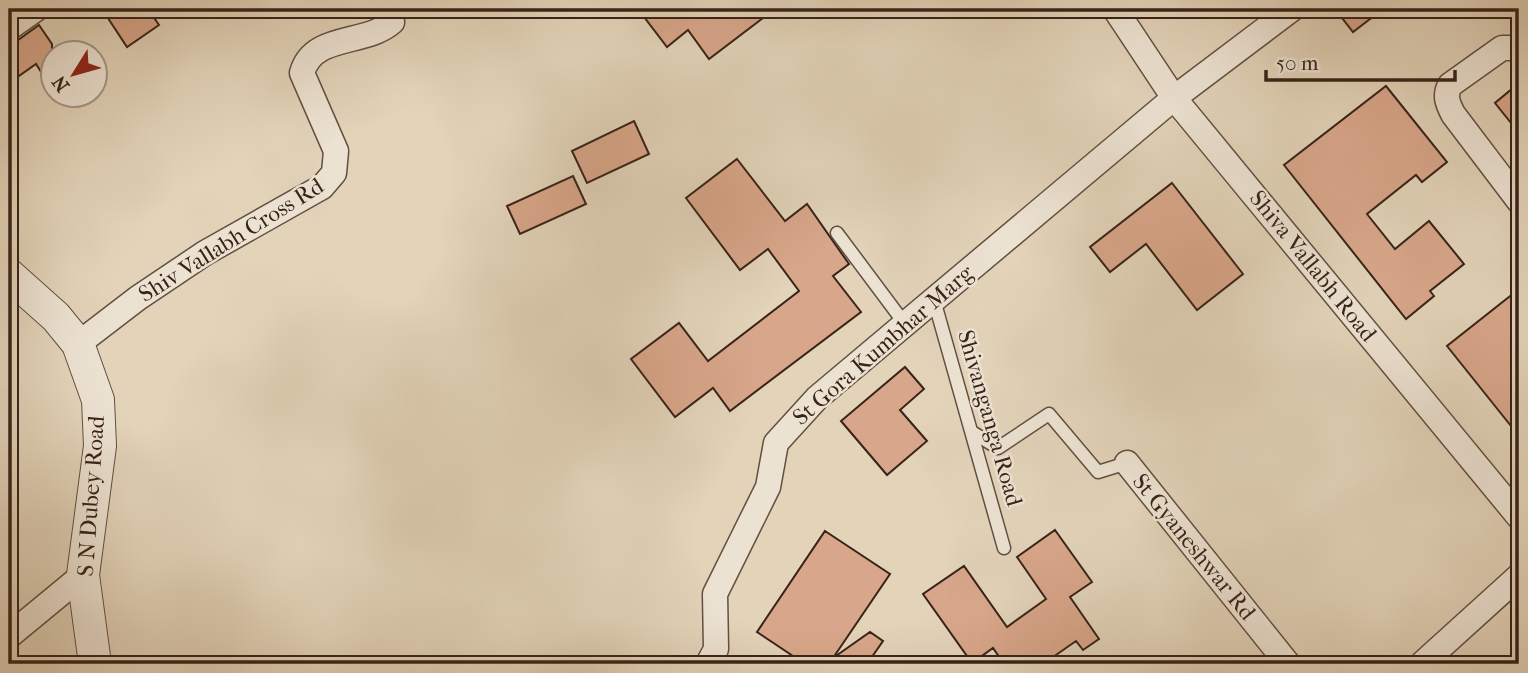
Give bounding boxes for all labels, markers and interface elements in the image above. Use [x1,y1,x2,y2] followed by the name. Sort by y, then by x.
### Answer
[38,38,108,108] north arrow
[1266,38,1454,82] scale bar
[1276,51,1319,75] text: 50 m
[48,71,74,96] text: N
[134,172,329,308] street label: Shiv Vallabh Cross Rd
[1244,185,1382,347] street label: Shiva Vallabh Road
[787,259,979,431] street label: St Gora Kumbhar Marg
[952,327,1028,510] street label: Shivanganga Road
[72,414,110,577] street label: S N Dubey Road
[1127,468,1262,626] street label: St Gyaneshwar Rd

